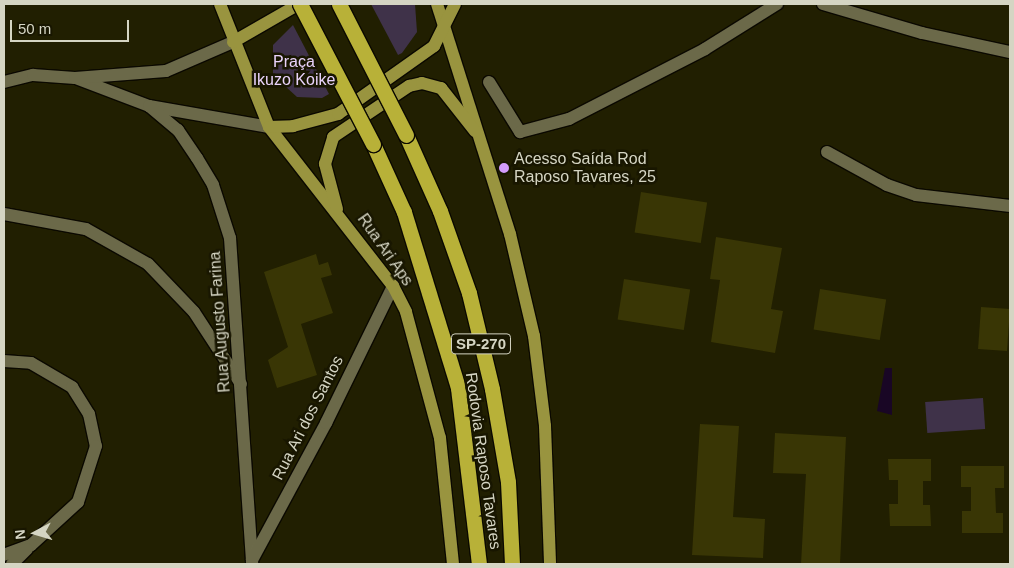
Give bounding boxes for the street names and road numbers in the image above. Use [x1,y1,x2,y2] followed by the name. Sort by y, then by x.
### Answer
[353,210,417,290] street label: Rua Ari Aps
[205,250,235,394] street label: Rua Augusto Farina
[450,332,512,356] road number: SP-270
[268,352,348,484] street label: Rua Ari dos Santos
[461,371,505,551] street label: Rodovia Raposo Tavares

